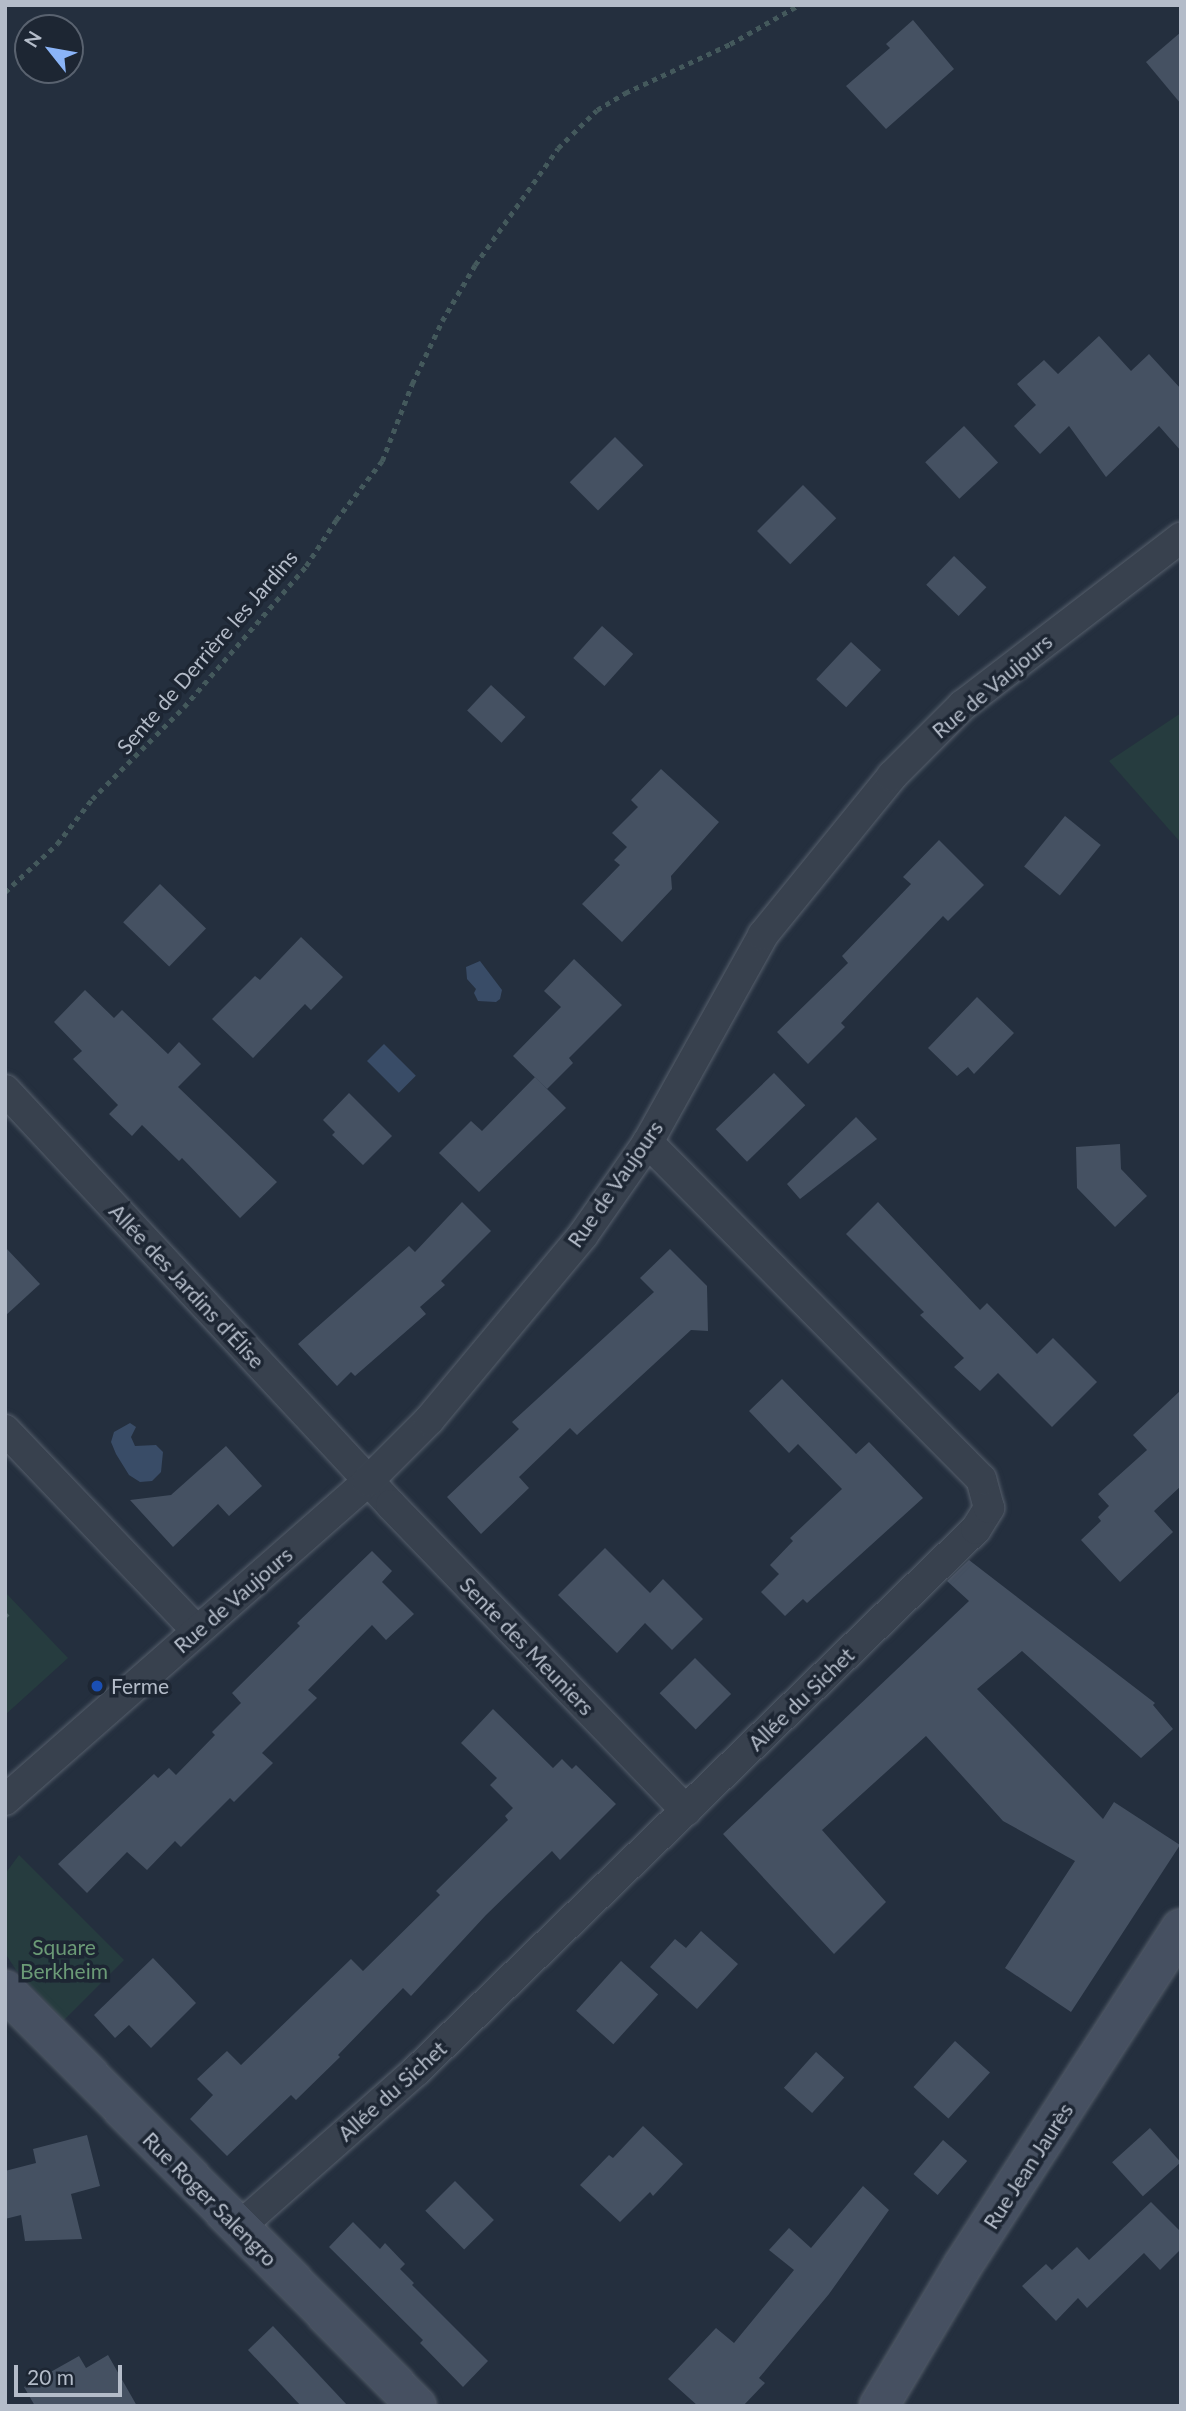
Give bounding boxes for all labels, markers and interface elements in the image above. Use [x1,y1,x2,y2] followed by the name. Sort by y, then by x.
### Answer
[14,14,84,84] north arrow
[19,27,46,51] text: N
[111,545,303,759] street label: Sente de Derrière les Jardins
[927,628,1057,744] street label: Rue de Vaujours
[562,1116,668,1252] street label: Rue de Vaujours
[104,1198,270,1374] street label: Allée des Jardins d'Élise
[168,1542,298,1658] street label: Rue de Vaujours
[455,1572,599,1720] street label: Sente des Meuniers
[743,1642,859,1756] street label: Allée du Sichet
[111,1673,169,1699] place label: Ferme
[89,1678,105,1694] marker: Ferme
[20,1934,108,1984] park label: Square Berkheim
[333,2036,451,2146] street label: Allée du Sichet
[978,2098,1078,2234] street label: Rue Jean Jaurès
[138,2127,282,2271] street label: Rue Roger Salengro
[18,2352,126,2396] scale bar
[27,2364,74,2389] text: 20 m

